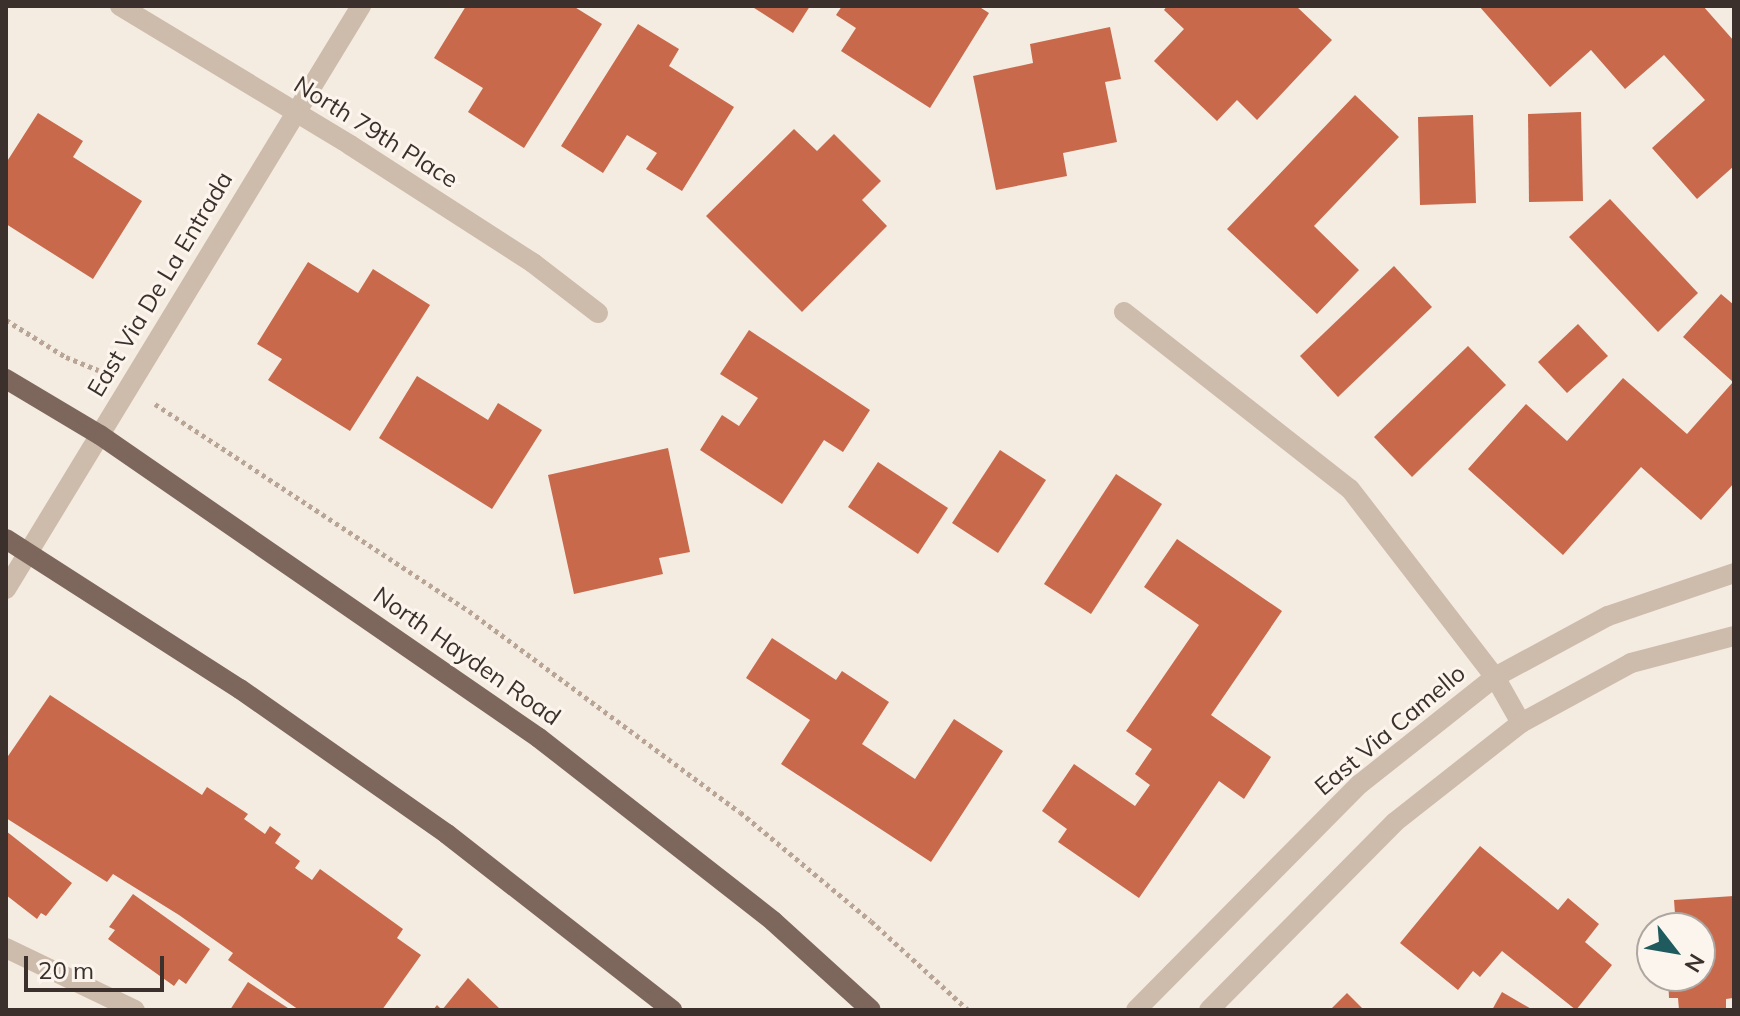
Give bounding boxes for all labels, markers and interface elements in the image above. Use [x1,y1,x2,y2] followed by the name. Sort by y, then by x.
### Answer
[289,70,463,194] street label: North 79th Place
[81,166,239,402] street label: East Via De La Entrada
[368,581,566,731] street label: North Hayden Road
[1309,659,1471,801] street label: East Via Camello
[1636,912,1716,992] north arrow
[28,940,168,990] scale bar
[1679,949,1711,978] text: N
[38,955,94,985] text: 20 m

